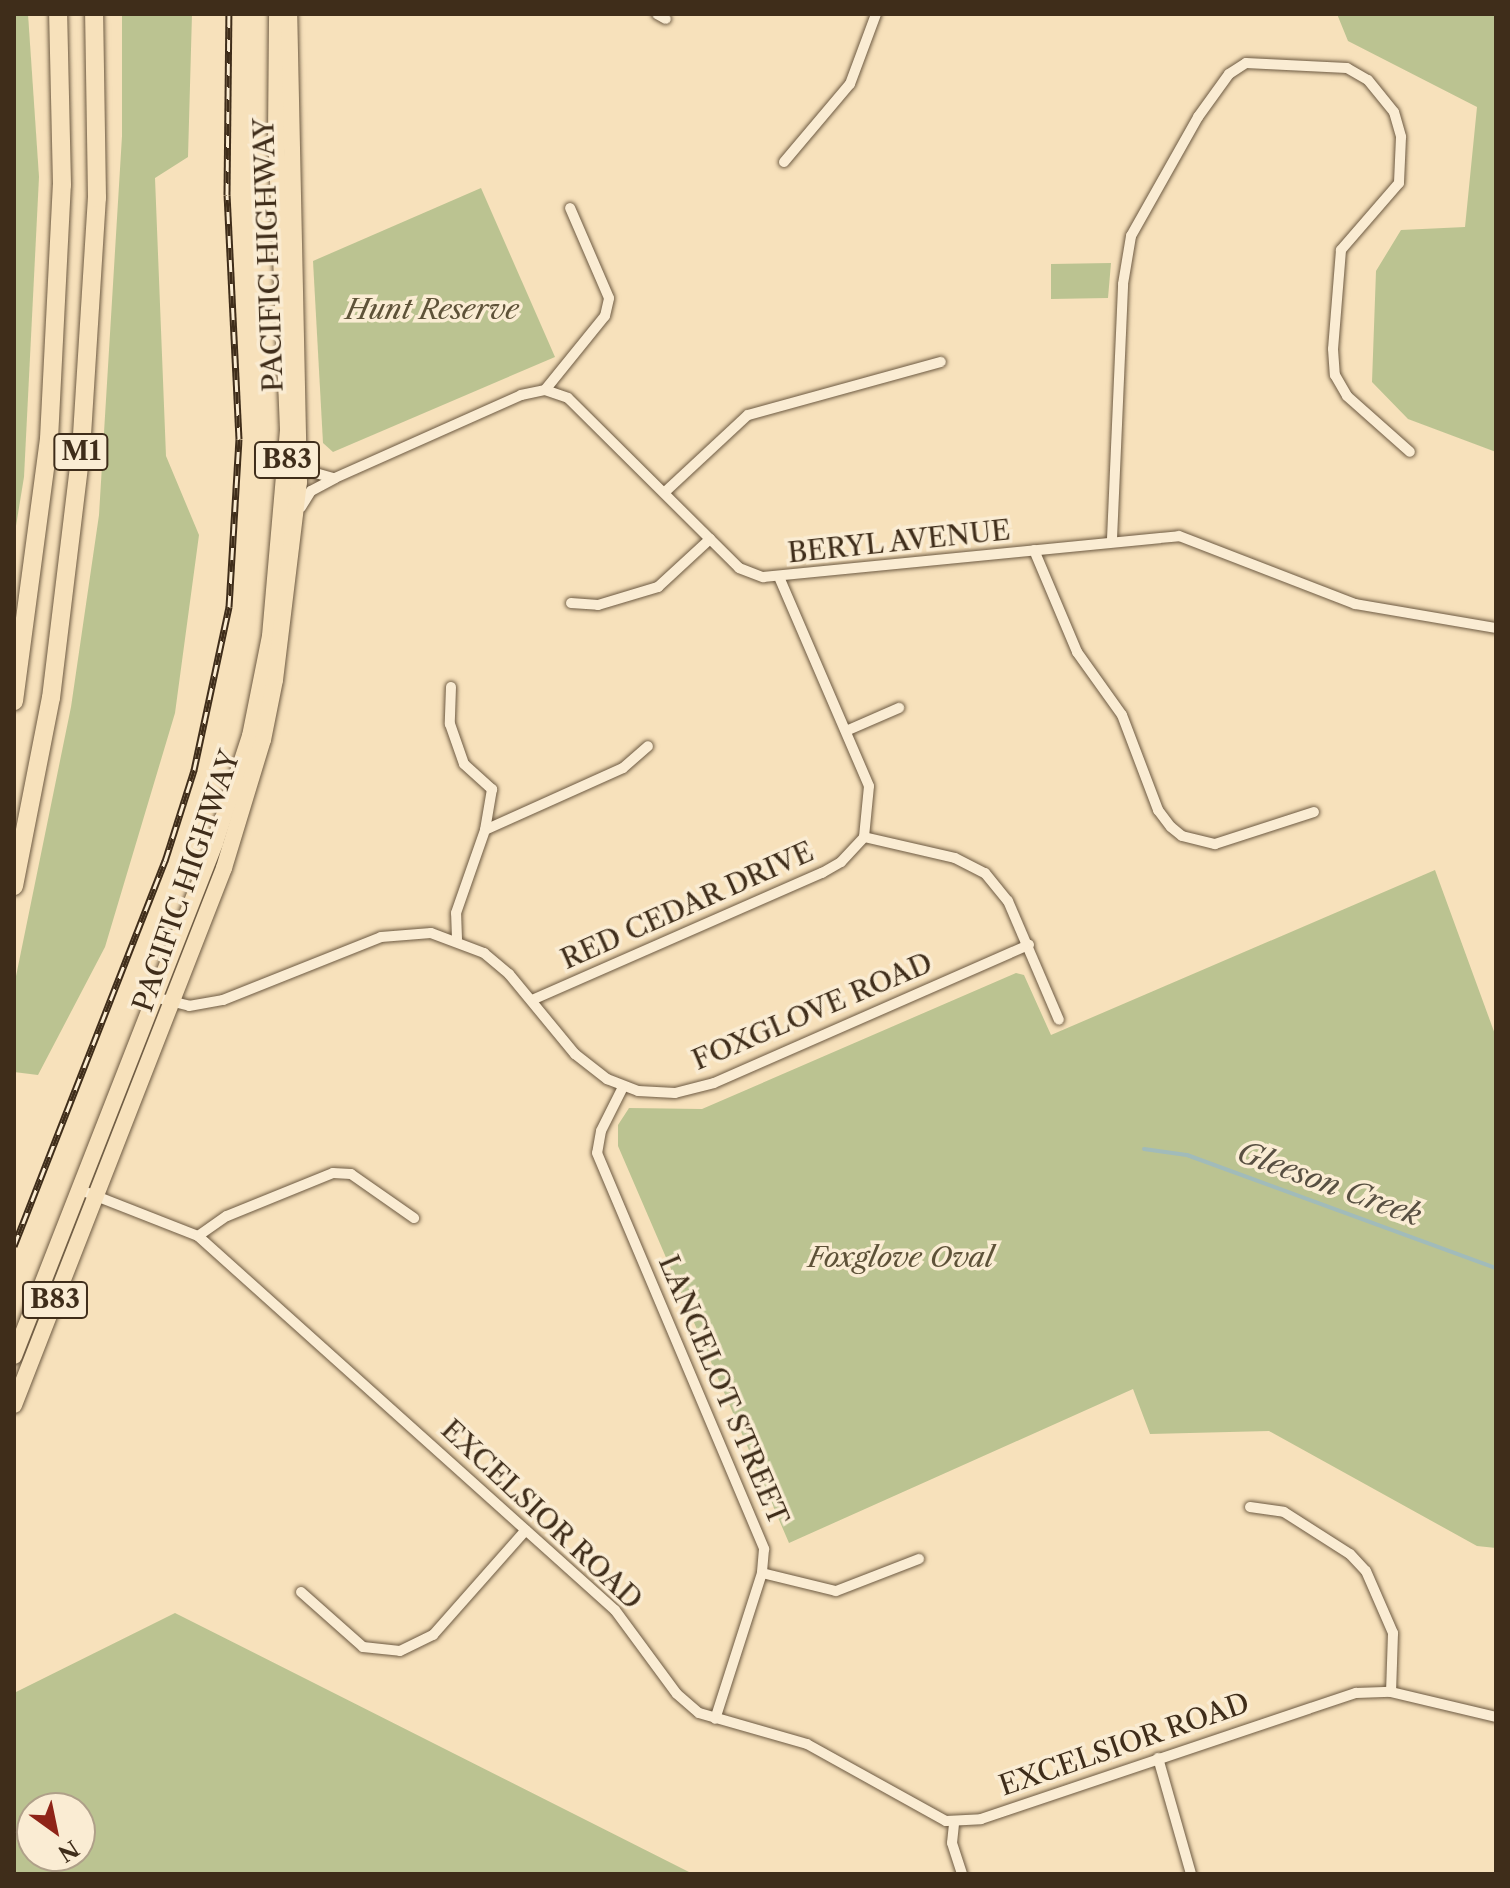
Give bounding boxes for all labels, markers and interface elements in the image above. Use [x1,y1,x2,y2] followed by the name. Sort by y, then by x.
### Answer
[246,117,290,393] street label: PACIFIC HIGHWAY
[345,292,519,326] park label: Hunt Reserve
[53,430,109,474] road number: M1
[253,438,321,482] road number: B83
[785,512,1013,570] street label: BERYL AVENUE
[125,746,247,1016] street label: PACIFIC HIGHWAY
[555,834,819,976] street label: RED CEDAR DRIVE
[687,945,937,1077] street label: FOXGLOVE ROAD
[1232,1134,1426,1234] water label: Gleeson Creek
[808,1240,994,1274] park label: Foxglove Oval
[652,1250,796,1530] street label: LANCELOT STREET
[21,1278,89,1322] road number: B83
[434,1412,650,1616] street label: EXCELSIOR ROAD
[994,1685,1254,1803] street label: EXCELSIOR ROAD
[16,1792,96,1872] north arrow
[53,1834,84,1867] text: N

